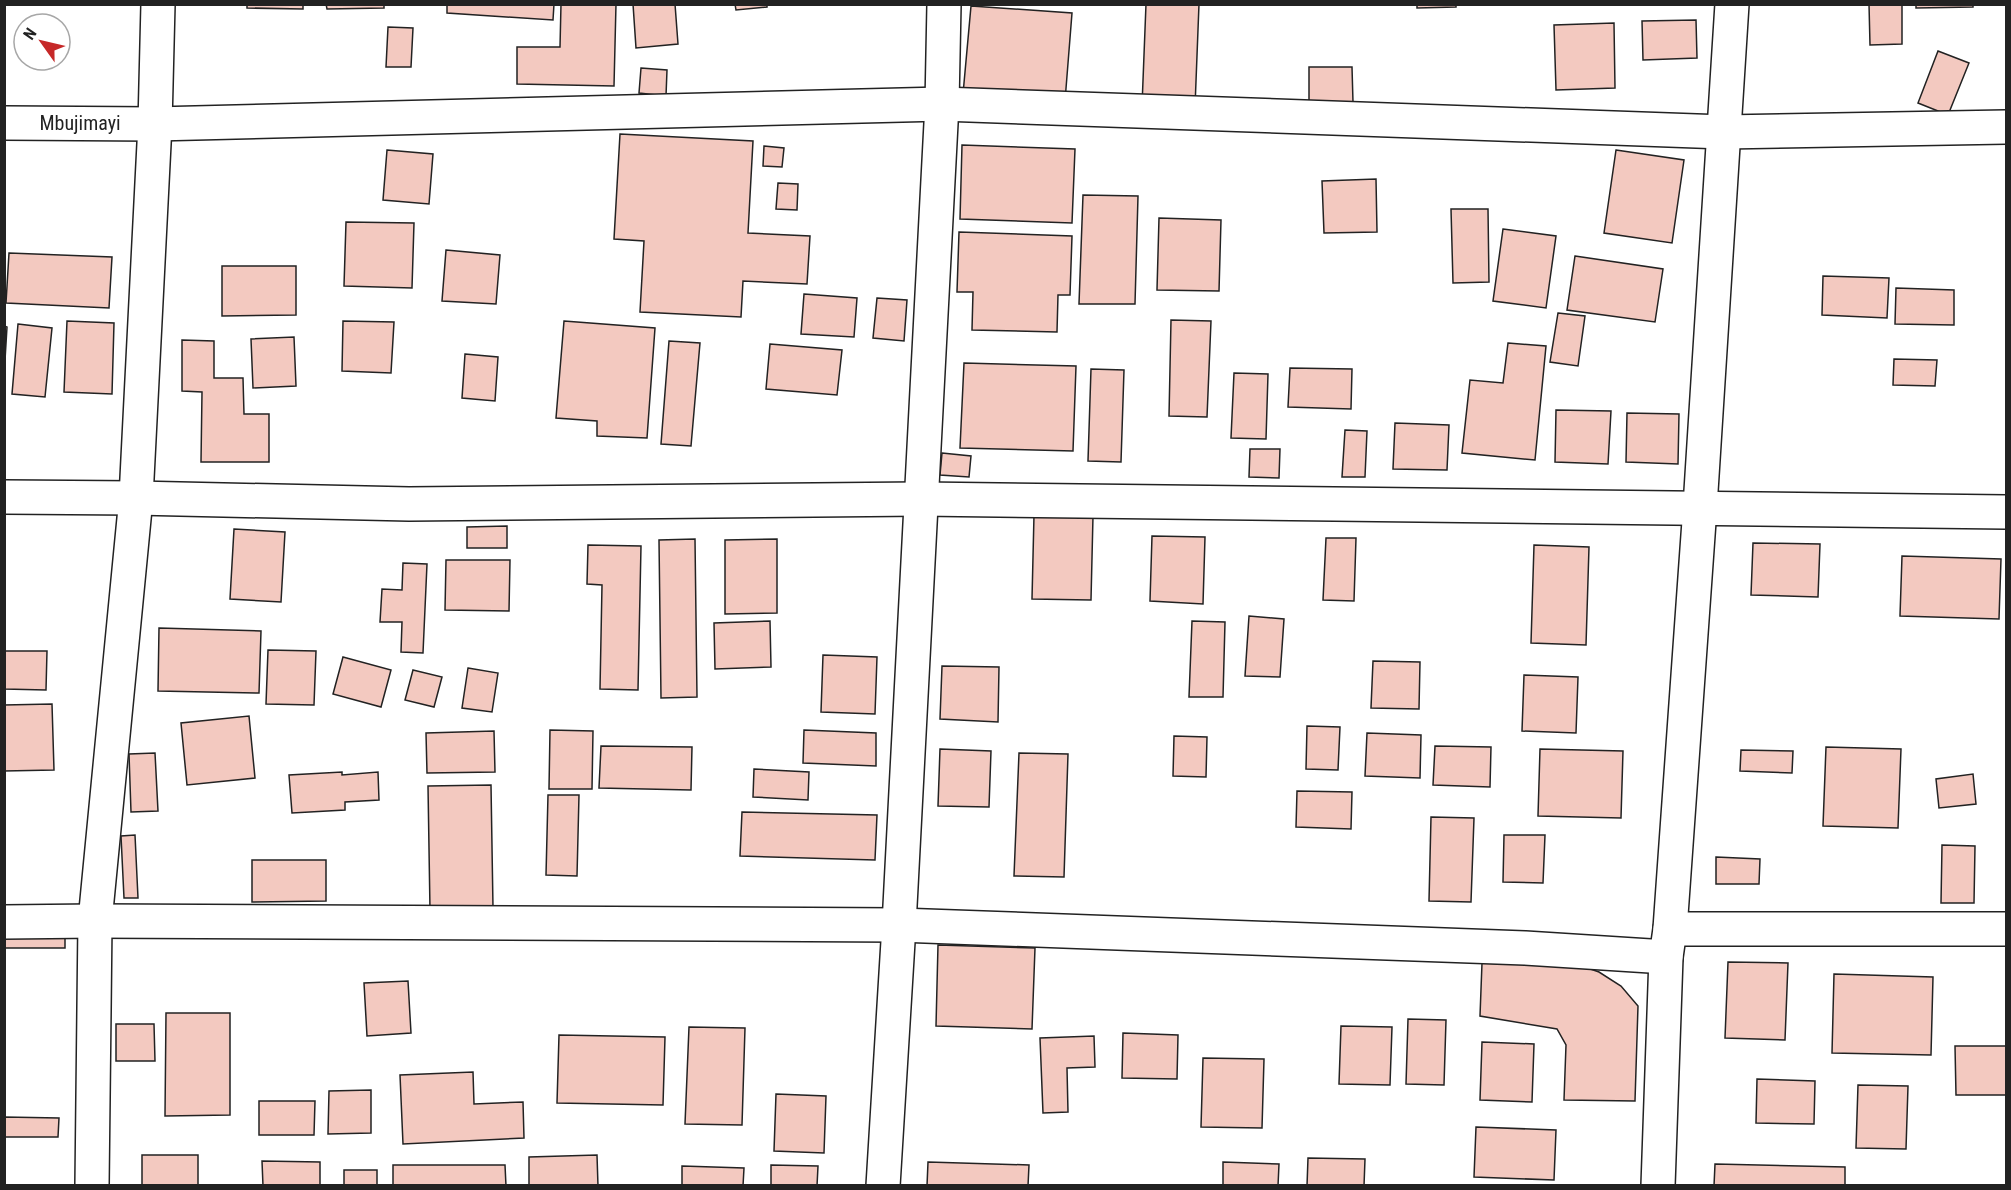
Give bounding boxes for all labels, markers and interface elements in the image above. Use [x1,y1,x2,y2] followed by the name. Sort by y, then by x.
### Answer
[12,12,72,72] north arrow
[19,25,41,43] text: N
[39,111,121,135] street label: Mbujimayi

